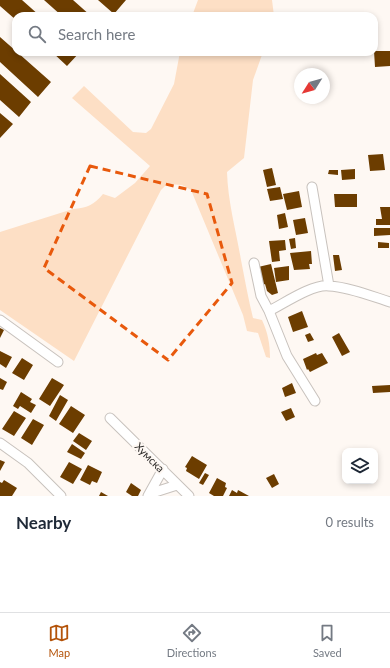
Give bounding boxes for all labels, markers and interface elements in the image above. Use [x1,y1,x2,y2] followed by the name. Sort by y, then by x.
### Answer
[12,12,378,56] search box
[26,23,48,45] icon: search
[58,25,135,43] text: Search here
[294,68,330,104] north arrow
[133,440,167,474] street label: Хумска
[342,448,378,484] map controls
[342,448,378,484] button: layers
[16,512,71,533] text: Nearby
[326,514,374,530] text: 0 results
[48,622,70,659] tab: Map
[167,622,216,659] tab: Directions
[313,622,342,659] tab: Saved

